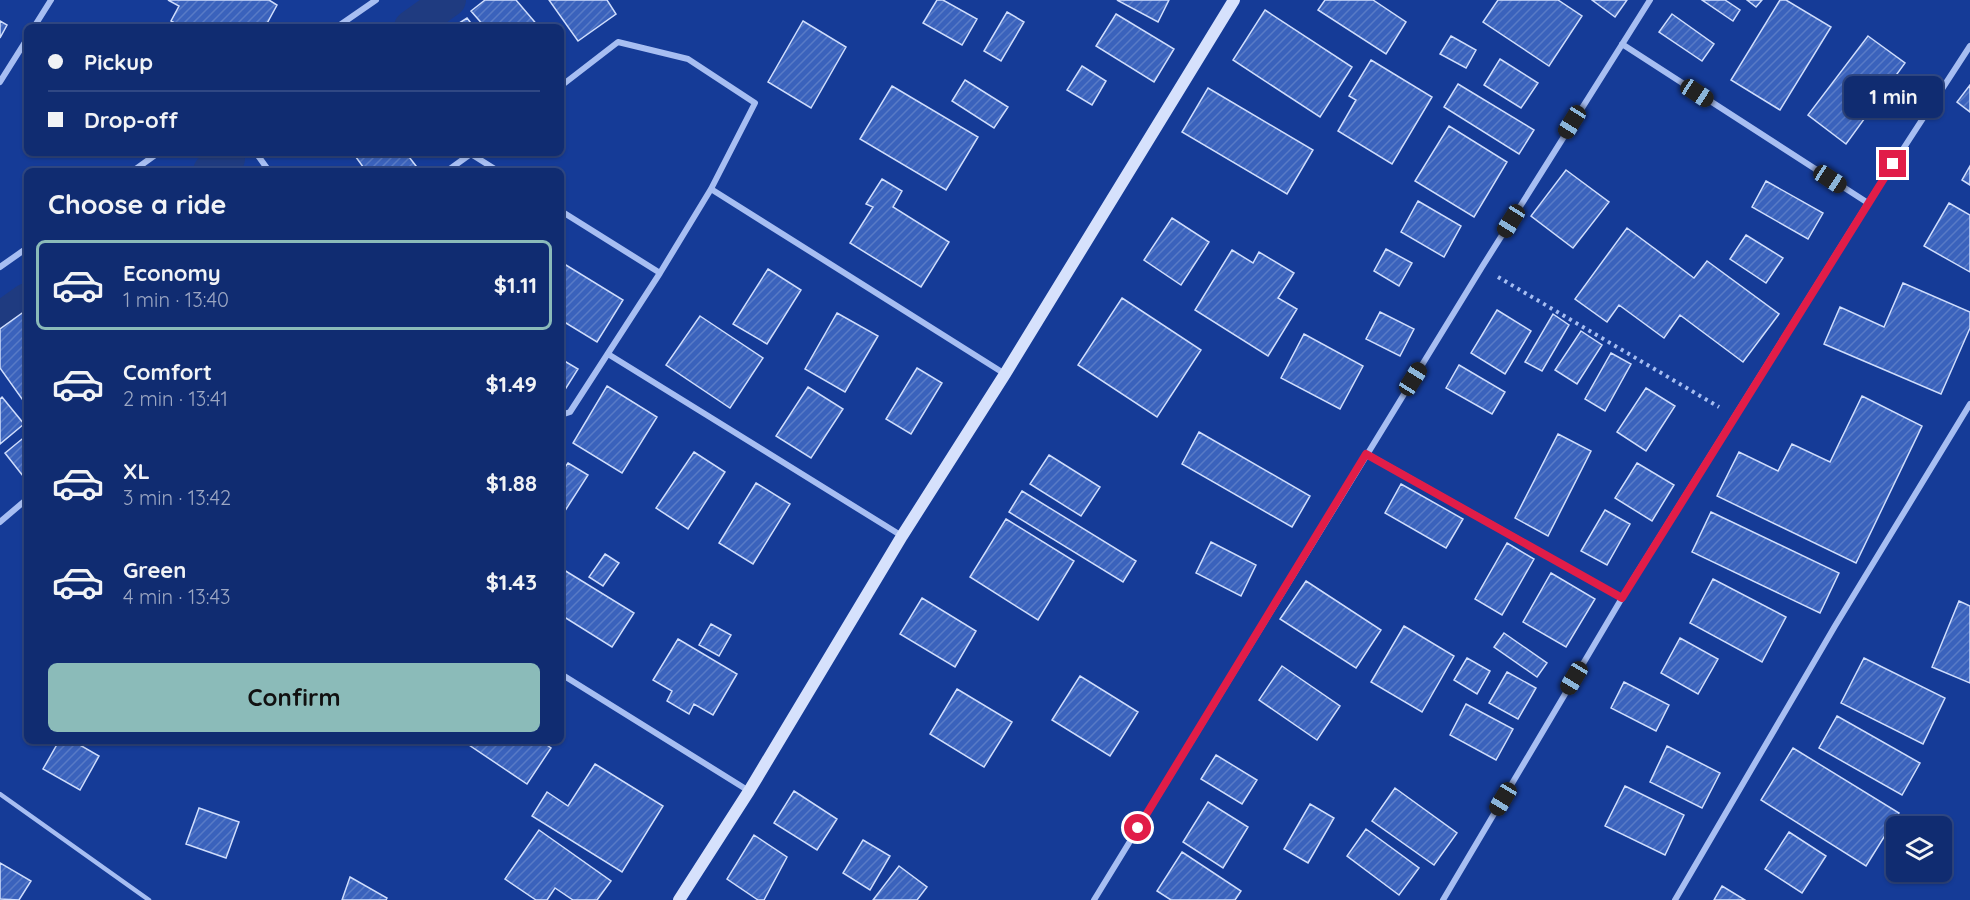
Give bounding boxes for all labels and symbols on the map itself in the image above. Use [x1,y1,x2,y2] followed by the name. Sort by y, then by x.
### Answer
[1677,76,1717,110] car
[1844,77,1942,119] callout: 1 min
[1555,102,1589,142] car
[1879,150,1906,177] route end
[1810,162,1850,196] car
[1494,201,1528,241] car
[1396,359,1430,399] car
[1557,658,1591,698] car
[1486,779,1520,819] car
[1124,814,1151,841] route start

